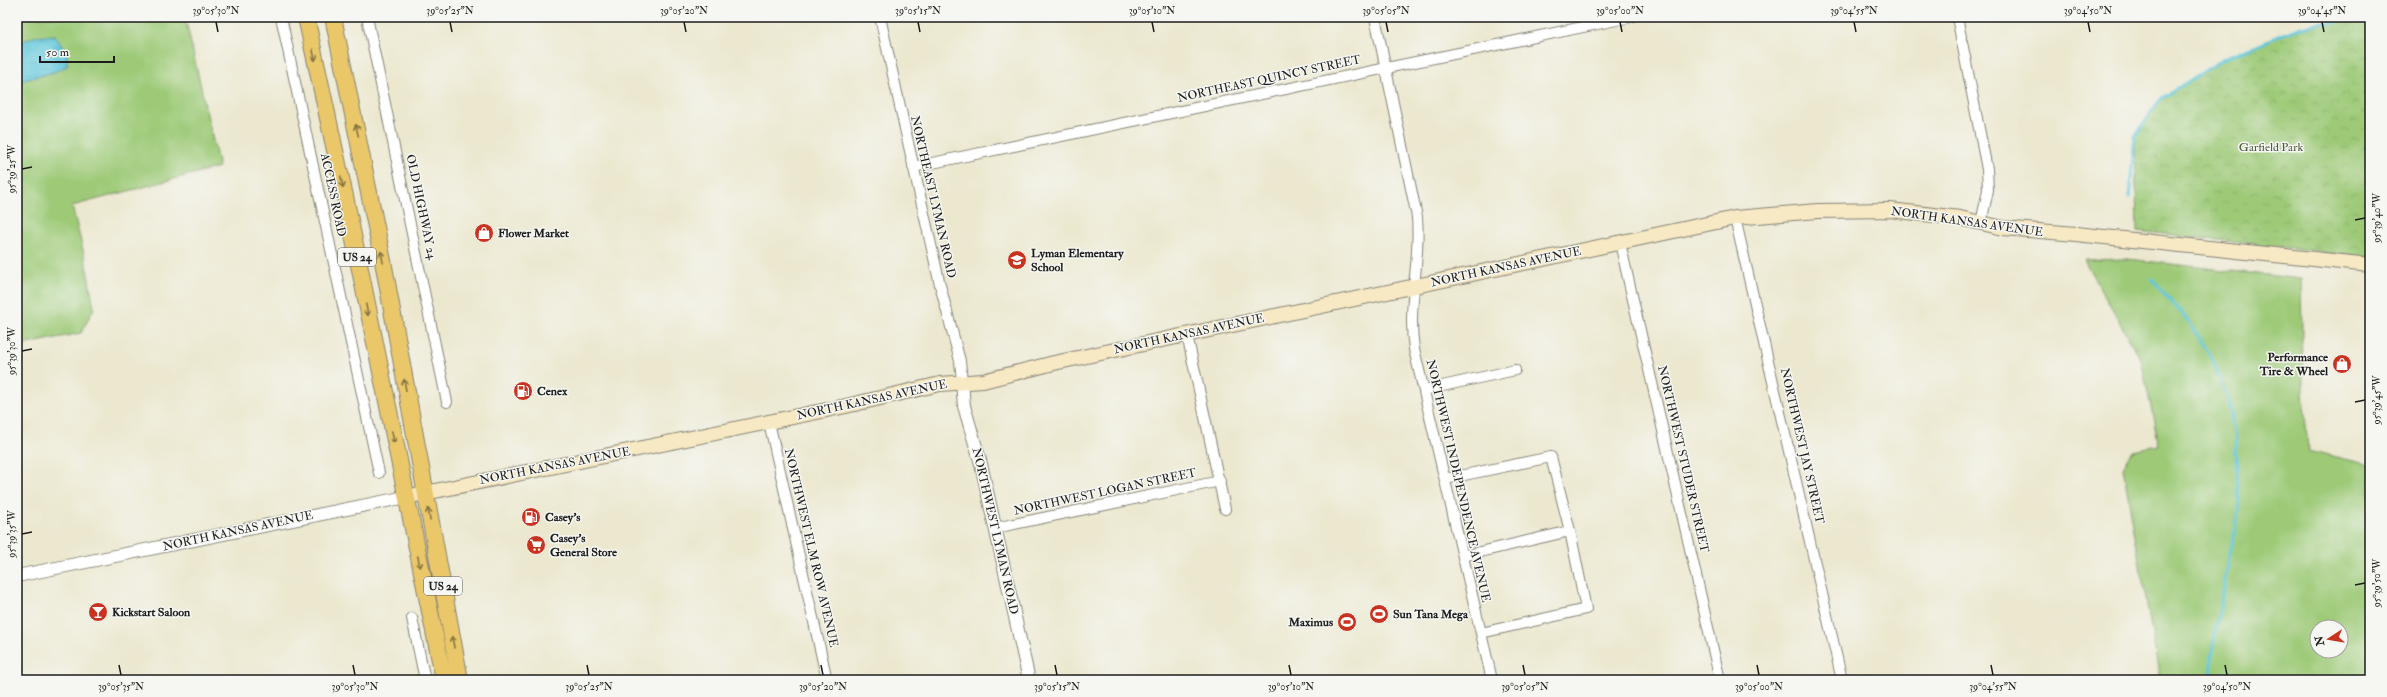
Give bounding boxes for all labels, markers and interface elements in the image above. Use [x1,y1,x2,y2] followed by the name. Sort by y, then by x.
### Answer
[193,5,239,17] text: 39°05'30"N
[426,5,474,17] text: 39°05'25"N
[660,5,708,17] text: 39°05'20"N
[895,5,941,17] text: 39°05'15"N
[1129,5,1175,17] text: 39°05'10"N
[1362,5,1410,17] text: 39°05'05"N
[1596,5,1644,17] text: 39°05'00"N
[1830,5,1878,17] text: 39°04'55"N
[2064,5,2112,17] text: 39°04'50"N
[2298,5,2346,17] text: 39°04'45"N
[40,38,114,64] scale bar
[46,45,70,60] text: 50 m
[311,48,319,61] one-way arrow
[1176,52,1362,106] street label: NORTHEAST QUINCY STREET
[907,114,959,280] street label: NORTHEAST LYMAN ROAD
[352,124,360,137] one-way arrow
[2239,140,2303,155] park label: Garfield Park
[6,144,18,194] text: 95°39'25"W
[317,151,349,238] street label: ACCESS ROAD
[403,153,440,262] street label: OLD HIGHWAY 24
[339,175,347,188] one-way arrow
[2371,192,2383,244] text: 95°39'40"W
[1890,204,2044,240] street label: NORTH KANSAS AVENUE
[473,222,495,244] shop icon: Flower Market
[498,226,569,241] place label: Flower Market
[1429,244,1583,290] street label: NORTH KANSAS AVENUE
[1031,246,1124,275] place label: Lyman Elementary School
[338,248,376,266] road number: US 24
[1006,249,1028,271] school or university icon: Lyman Elementary School
[378,251,386,264] one-way arrow
[364,303,372,316] one-way arrow
[1112,311,1266,357] street label: NORTH KANSAS AVENUE
[6,326,18,376] text: 95°39'30"W
[2259,350,2329,379] place label: Performance Tire & Wheel
[2331,353,2353,375] shop icon: Performance Tire & Wheel
[1423,358,1493,604] street label: NORTHWEST INDEPENDENCE AVENUE
[1654,364,1712,554] street label: NORTHWEST STUDER STREET
[1777,367,1827,525] street label: NORTHWEST JAY STREET
[2371,375,2383,425] text: 95°39'45"W
[795,377,949,423] street label: NORTH KANSAS AVENUE
[401,379,409,392] one-way arrow
[512,380,534,402] fuel station icon: Cenex
[537,384,568,399] place label: Cenex
[390,430,398,443] one-way arrow
[478,444,632,488] street label: NORTH KANSAS AVENUE
[968,446,1022,616] street label: NORTHWEST LYMAN ROAD
[781,447,841,649] street label: NORTHWEST ELM ROW AVENUE
[1012,465,1198,519] street label: NORTHWEST LOGAN STREET
[520,506,542,528] fuel station icon: Casey's
[161,508,315,554] street label: NORTH KANSAS AVENUE
[424,508,432,521] one-way arrow
[6,510,18,559] text: 95°39'35"W
[545,510,580,525] place label: Casey's
[550,531,618,560] place label: Casey's General Store
[525,534,547,556] supermarket icon: Casey's General Store
[416,556,424,569] one-way arrow
[2371,558,2383,608] text: 95°39'50"W
[424,577,462,595] road number: US 24
[87,601,109,623] bar icon: Kickstart Saloon
[1368,603,1390,625] sports icon: Sun Tana Mega
[112,605,191,620] place label: Kickstart Saloon
[1393,607,1469,622] place label: Sun Tana Mega
[1336,611,1358,633] sports icon: Maximus
[1287,615,1333,630] place label: Maximus
[2309,619,2349,659] north arrow
[2312,634,2327,648] text: N
[449,635,457,648] one-way arrow
[98,681,144,693] text: 39°05'35"N
[332,681,378,693] text: 39°05'30"N
[565,681,613,693] text: 39°05'25"N
[799,681,847,693] text: 39°05'20"N
[1034,681,1080,693] text: 39°05'15"N
[1268,681,1314,693] text: 39°05'10"N
[1501,681,1549,693] text: 39°05'05"N
[1735,681,1783,693] text: 39°05'00"N
[1969,681,2017,693] text: 39°04'55"N
[2203,681,2251,693] text: 39°04'50"N

